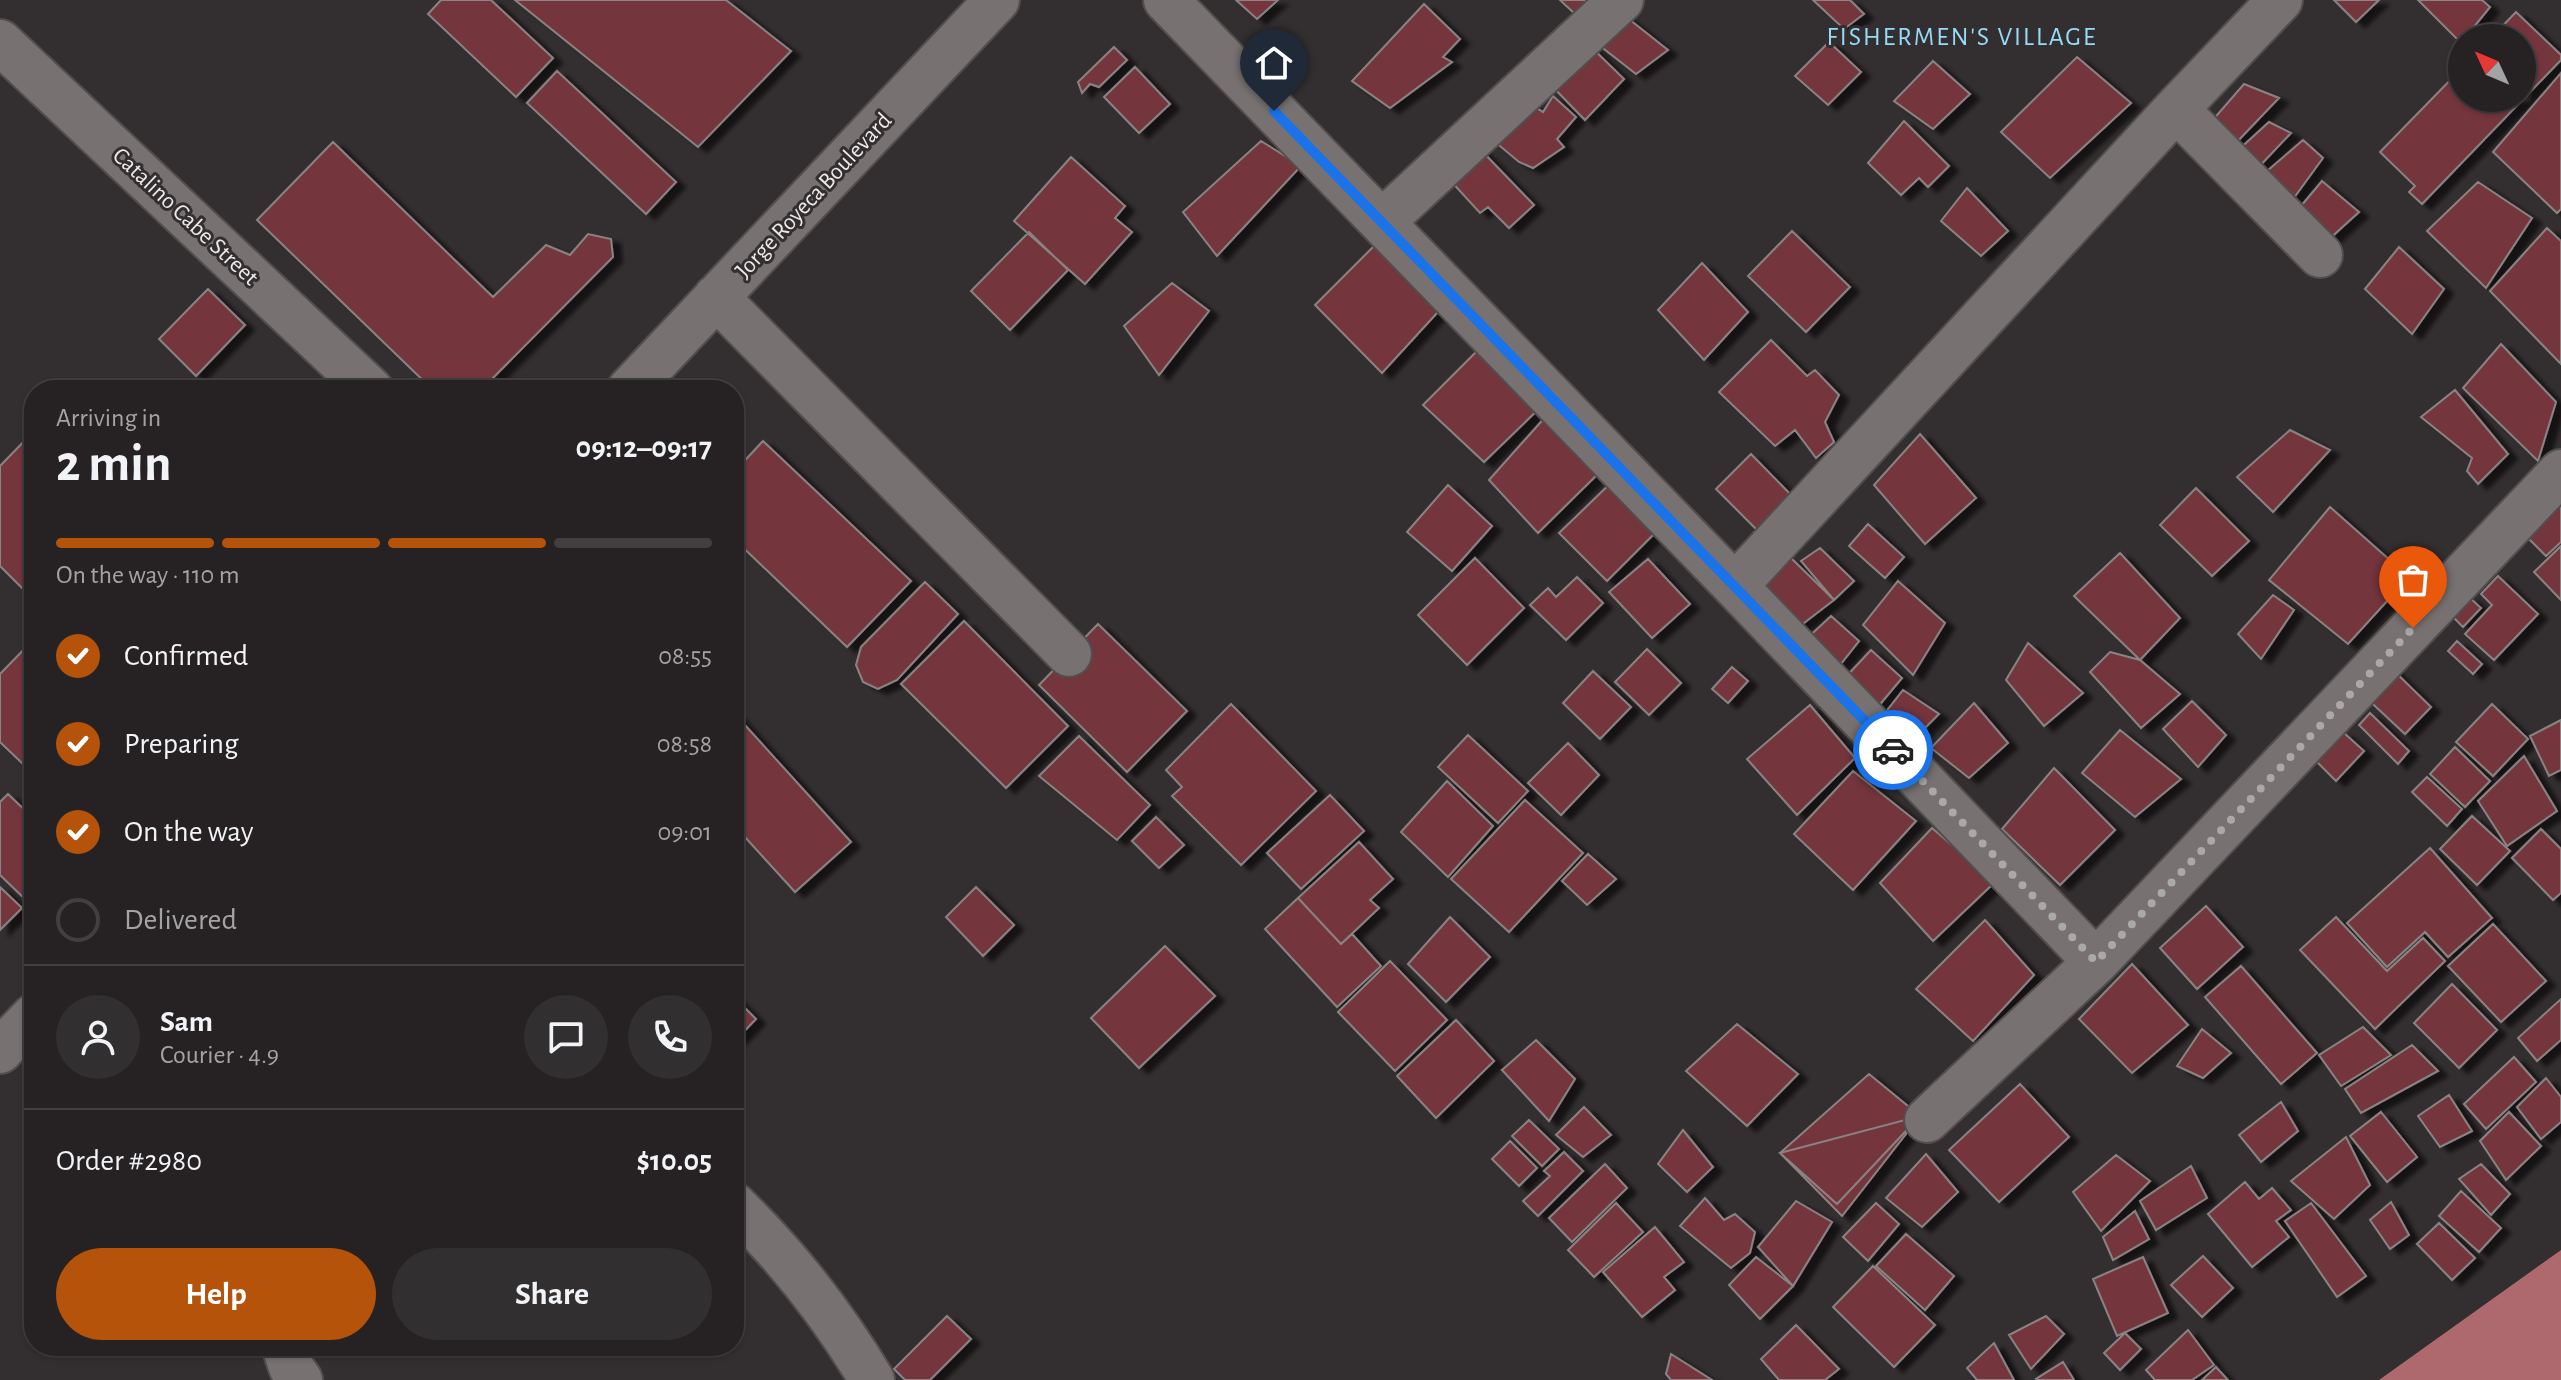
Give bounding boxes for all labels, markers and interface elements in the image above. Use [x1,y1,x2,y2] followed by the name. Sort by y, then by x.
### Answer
[1826,24,2098,50] district label: FISHERMEN'S VILLAGE
[2448,24,2536,112] north arrow
[2448,24,2536,112] map controls
[1240,29,1308,111] pin
[1252,41,1296,85] icon: home
[731,108,896,283] street label: Jorge Royeca Boulevard
[108,143,263,290] street label: Catalino Cabe Street
[56,405,161,431] text: Arriving in
[576,433,712,463] text: 09:12–09:17
[56,438,171,490] text: 2 min
[2379,546,2447,628] pin
[2391,558,2435,602] icon: bag
[56,562,239,588] text: On the way · 110 m
[56,634,100,678] icon: check
[124,641,248,671] text: Confirmed
[658,643,712,669] text: 08:55
[1853,710,1933,790] courier
[56,722,100,766] icon: check
[1871,728,1915,772] icon: car
[124,729,239,759] text: Preparing
[657,731,712,757] text: 08:58
[56,810,100,854] icon: check
[124,817,253,847] text: On the way
[657,819,712,845] text: 09:01
[124,905,237,935] text: Delivered
[56,995,140,1079] button: person
[524,995,608,1079] button: chat
[628,995,712,1079] button: phone
[160,1007,213,1037] text: Sam
[160,1042,279,1068] text: Courier · 4.9
[56,1146,202,1176] text: Order #2980
[637,1146,712,1176] text: $10.05
[56,1248,376,1340] button: Help
[392,1248,712,1340] button: Share

